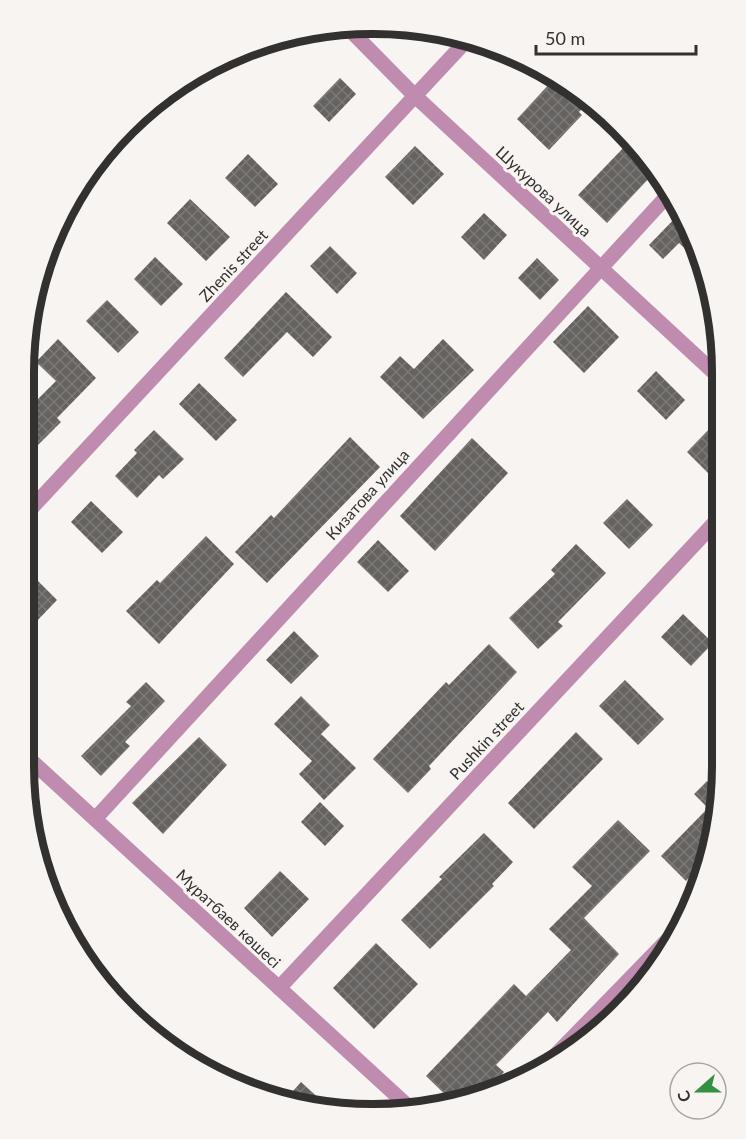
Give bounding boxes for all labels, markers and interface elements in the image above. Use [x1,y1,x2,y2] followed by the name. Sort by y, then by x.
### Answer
[536,18,696,56] scale bar
[545,27,585,49] text: 50 m
[492,142,596,240] street label: Шукурова улица
[195,225,271,305] street label: Zhenis street
[321,445,413,543] street label: Кизатова улица
[445,697,527,783] street label: Pushkin street
[173,865,285,971] street label: Мұратбаев көшесі
[668,1061,728,1121] north arrow
[673,1088,694,1105] text: С

